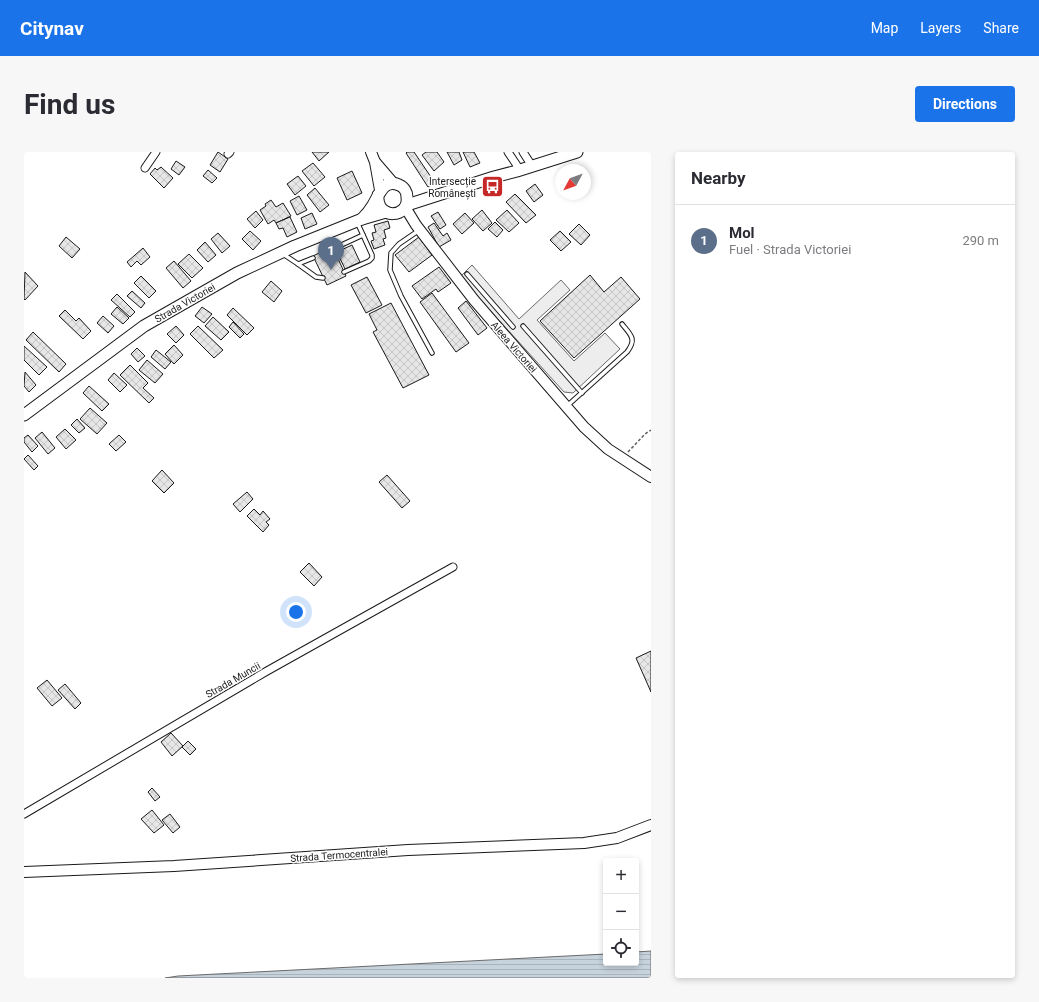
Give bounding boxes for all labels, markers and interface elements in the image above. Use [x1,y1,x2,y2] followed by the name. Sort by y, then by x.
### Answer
[20,17,84,40] text: Citynav
[871,20,898,36] text: Map
[920,20,961,36] text: Layers
[983,20,1019,36] text: Share
[915,86,1015,122] button: Directions
[24,88,115,121] text: Find us
[555,164,591,200] north arrow
[691,168,746,188] text: Nearby
[479,174,505,200] bus stop icon: Intersecție Românești
[428,176,476,200] place label: Intersecție Românești
[729,224,755,242] text: Mol
[700,233,708,248] text: 1
[962,233,999,248] text: 290 m
[318,237,344,270] pin: 1
[729,242,851,257] text: Fuel · Strada Victoriei
[153,281,217,325] street label: Strada Victoriei
[489,319,539,375] street label: Aleea Victoriei
[286,602,306,622] your location
[204,660,262,700] street label: Strada Muncii
[290,846,388,864] street label: Strada Termocentralei
[603,858,639,966] map controls
[603,858,639,894] button: +
[603,894,639,930] button: −
[603,930,639,966] button: locate

